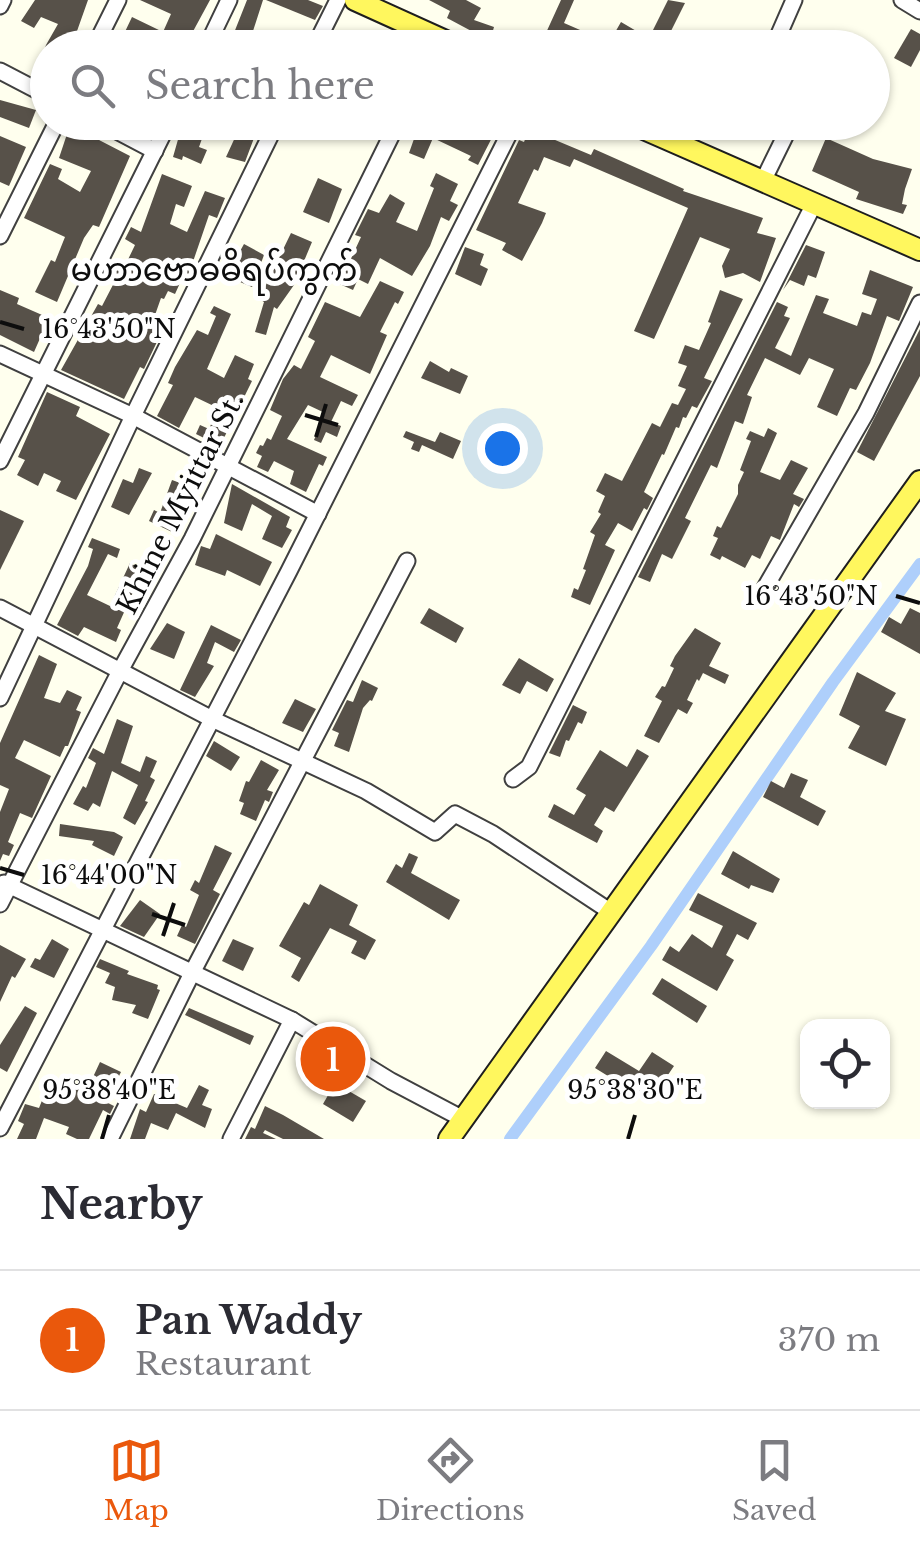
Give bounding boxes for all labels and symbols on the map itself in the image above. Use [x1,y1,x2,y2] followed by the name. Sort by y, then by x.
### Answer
[71,247,357,296] district label: မဟာဗောဓဓိရပ်ကွက်
[42,314,176,345] text: 16°43'50"N
[109,386,252,620] street label: Khine Myittar St.
[477,423,528,474] your location
[744,581,878,612] text: 16°43'50"N
[41,860,177,891] text: 16°44'00"N
[300,1022,366,1096] pin: 1
[42,1075,176,1106] text: 95°38'40"E
[567,1075,703,1106] text: 95°38'30"E

